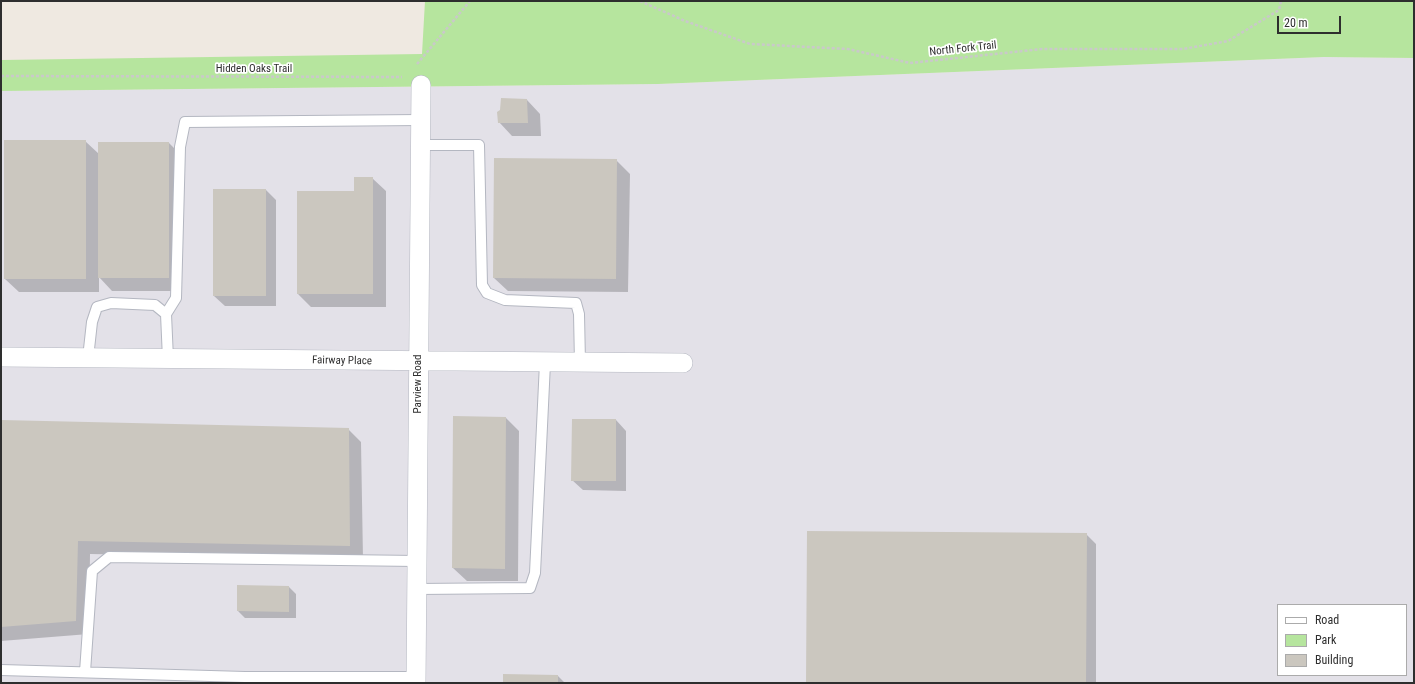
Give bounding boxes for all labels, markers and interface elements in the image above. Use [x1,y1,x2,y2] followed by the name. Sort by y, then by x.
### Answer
[1279,8,1343,34] scale bar
[1284,16,1308,30] text: 20 m
[929,39,997,59] street label: North Fork Trail
[216,62,292,76] street label: Hidden Oaks Trail
[312,354,372,368] street label: Fairway Place
[411,355,425,413] street label: Parview Road
[1277,604,1407,676] legend
[1315,613,1339,627] text: Road
[1315,633,1336,647] text: Park
[1315,653,1353,667] text: Building

